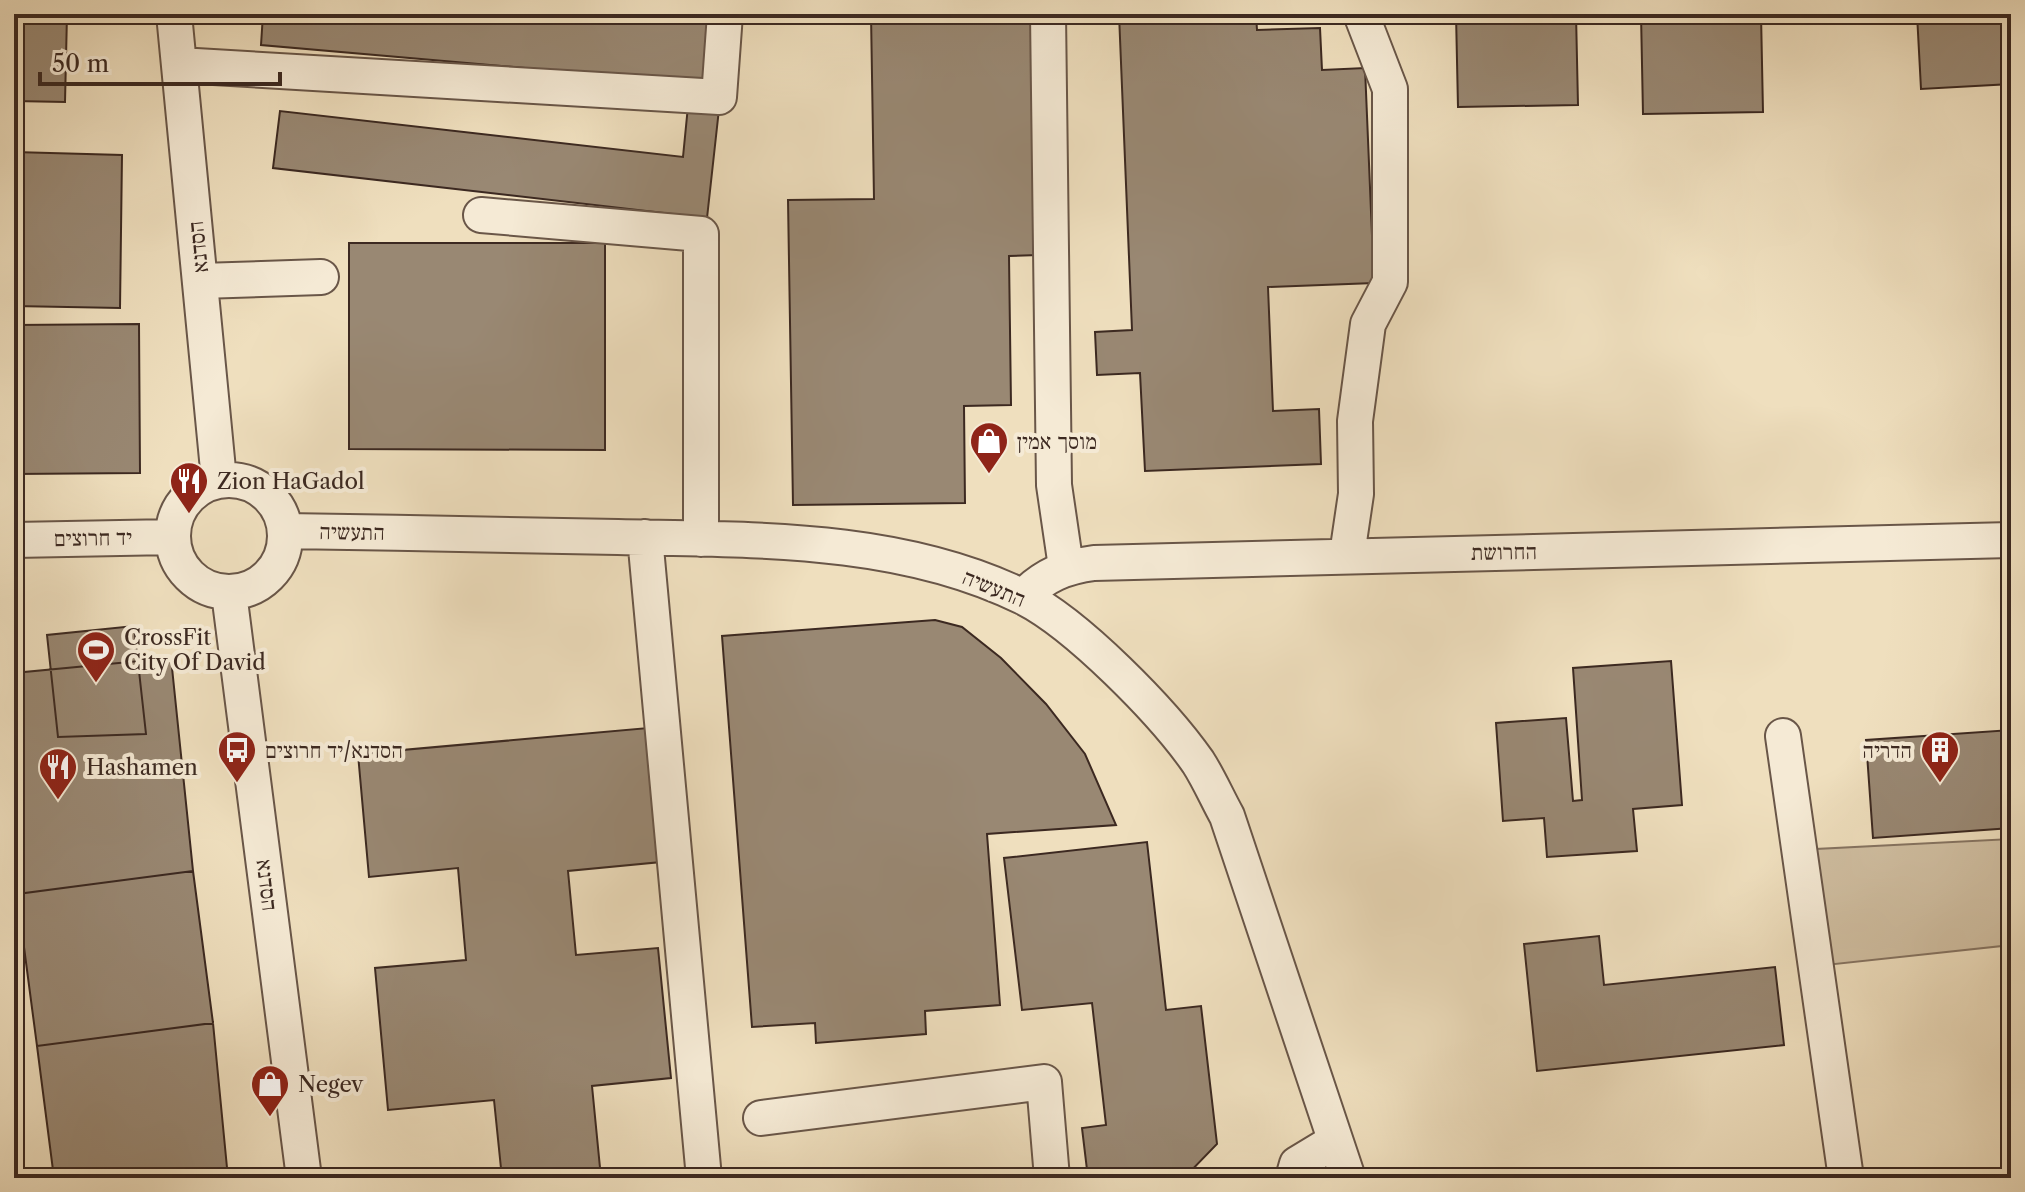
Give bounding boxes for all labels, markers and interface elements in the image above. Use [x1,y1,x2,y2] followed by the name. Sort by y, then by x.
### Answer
[40,36,280,86] scale bar
[52,49,109,78] text: 50 m
[182,220,214,274] street label: הסדנא
[968,420,1010,475] shop icon: מוסך אמין
[1017,428,1097,455] place label: מוסך אמין
[168,460,210,515] restaurant icon: Zion HaGadol
[217,468,365,495] place label: Zion HaGadol
[319,518,385,546] street label: התעשיה
[54,524,132,552] street label: יד חרוצים
[1471,538,1537,566] street label: החרושת
[958,563,1030,613] street label: התעשיה
[124,624,266,676] place label: CrossFit City Of David
[75,629,117,684] sports icon: CrossFit City Of David
[216,729,258,784] bus stop icon: הסדנא/יד חרוצים
[1919,729,1961,784] building icon: הדריה
[265,737,403,764] place label: הסדנא/יד חרוצים
[1862,737,1912,764] place label: הדריה
[37,746,79,801] restaurant icon: Hashamen
[86,754,198,781] place label: Hashamen
[250,858,284,912] street label: הסדנא
[249,1063,291,1118] shop icon: Negev
[298,1071,364,1098] place label: Negev

